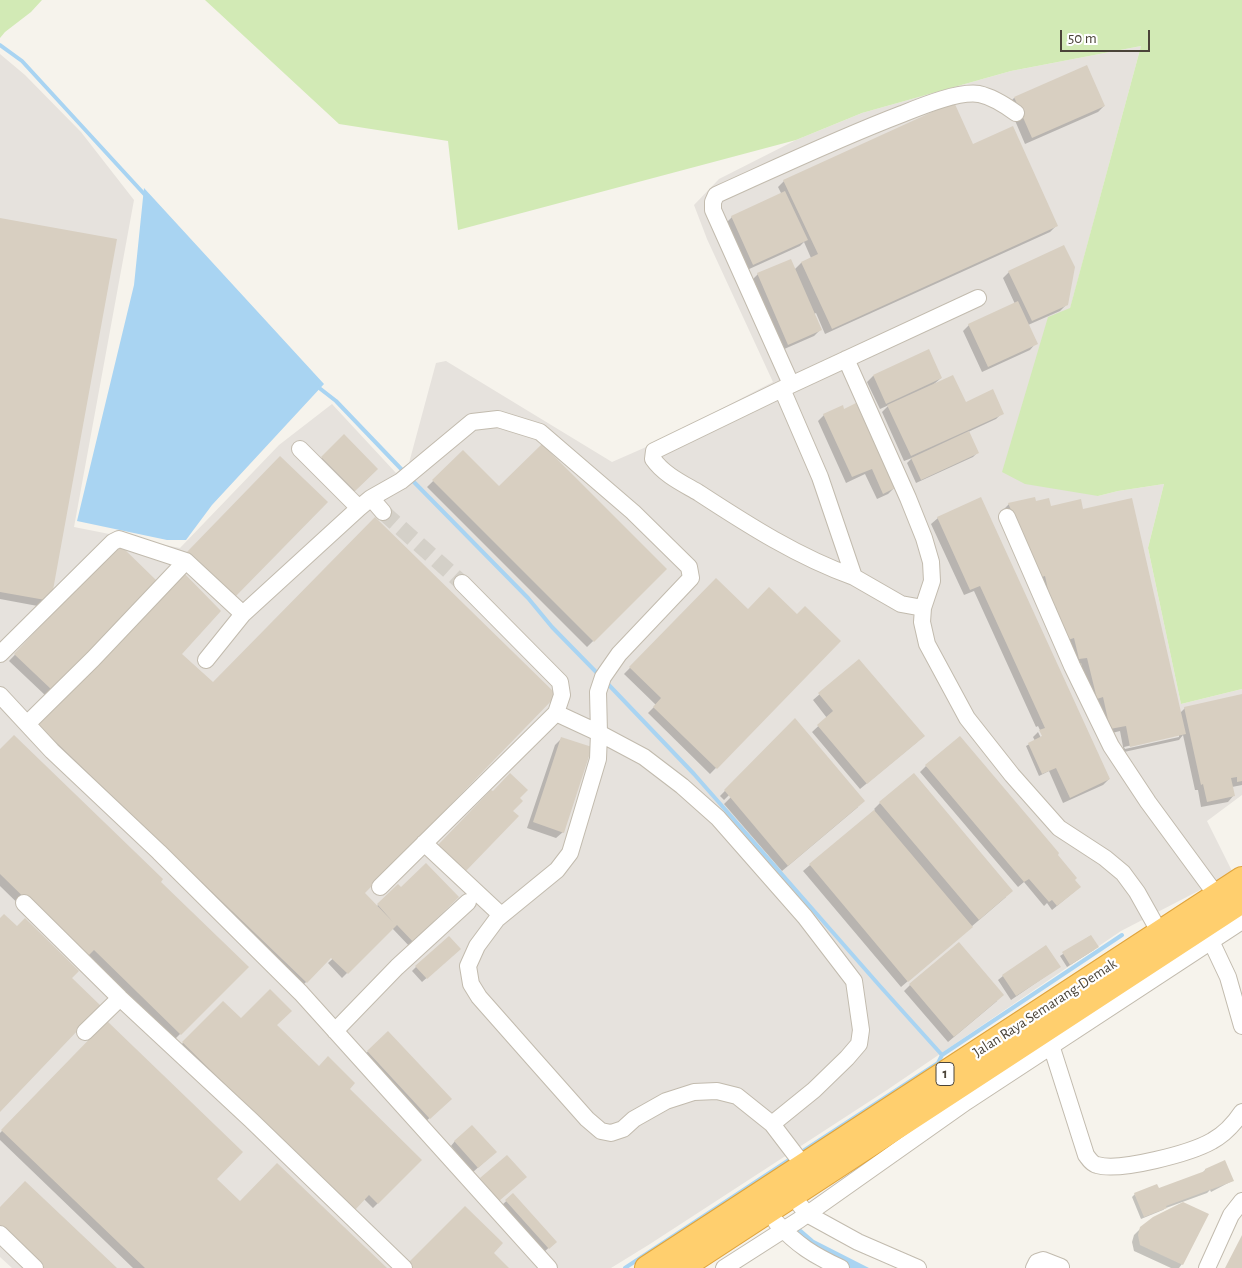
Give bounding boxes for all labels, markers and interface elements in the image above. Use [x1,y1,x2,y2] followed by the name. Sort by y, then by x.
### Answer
[1062,20,1152,52] scale bar
[1068,31,1097,46] text: 50 m
[970,955,1120,1061] street label: Jalan Raya Semarang-Demak
[936,1062,954,1086] road number: 1

